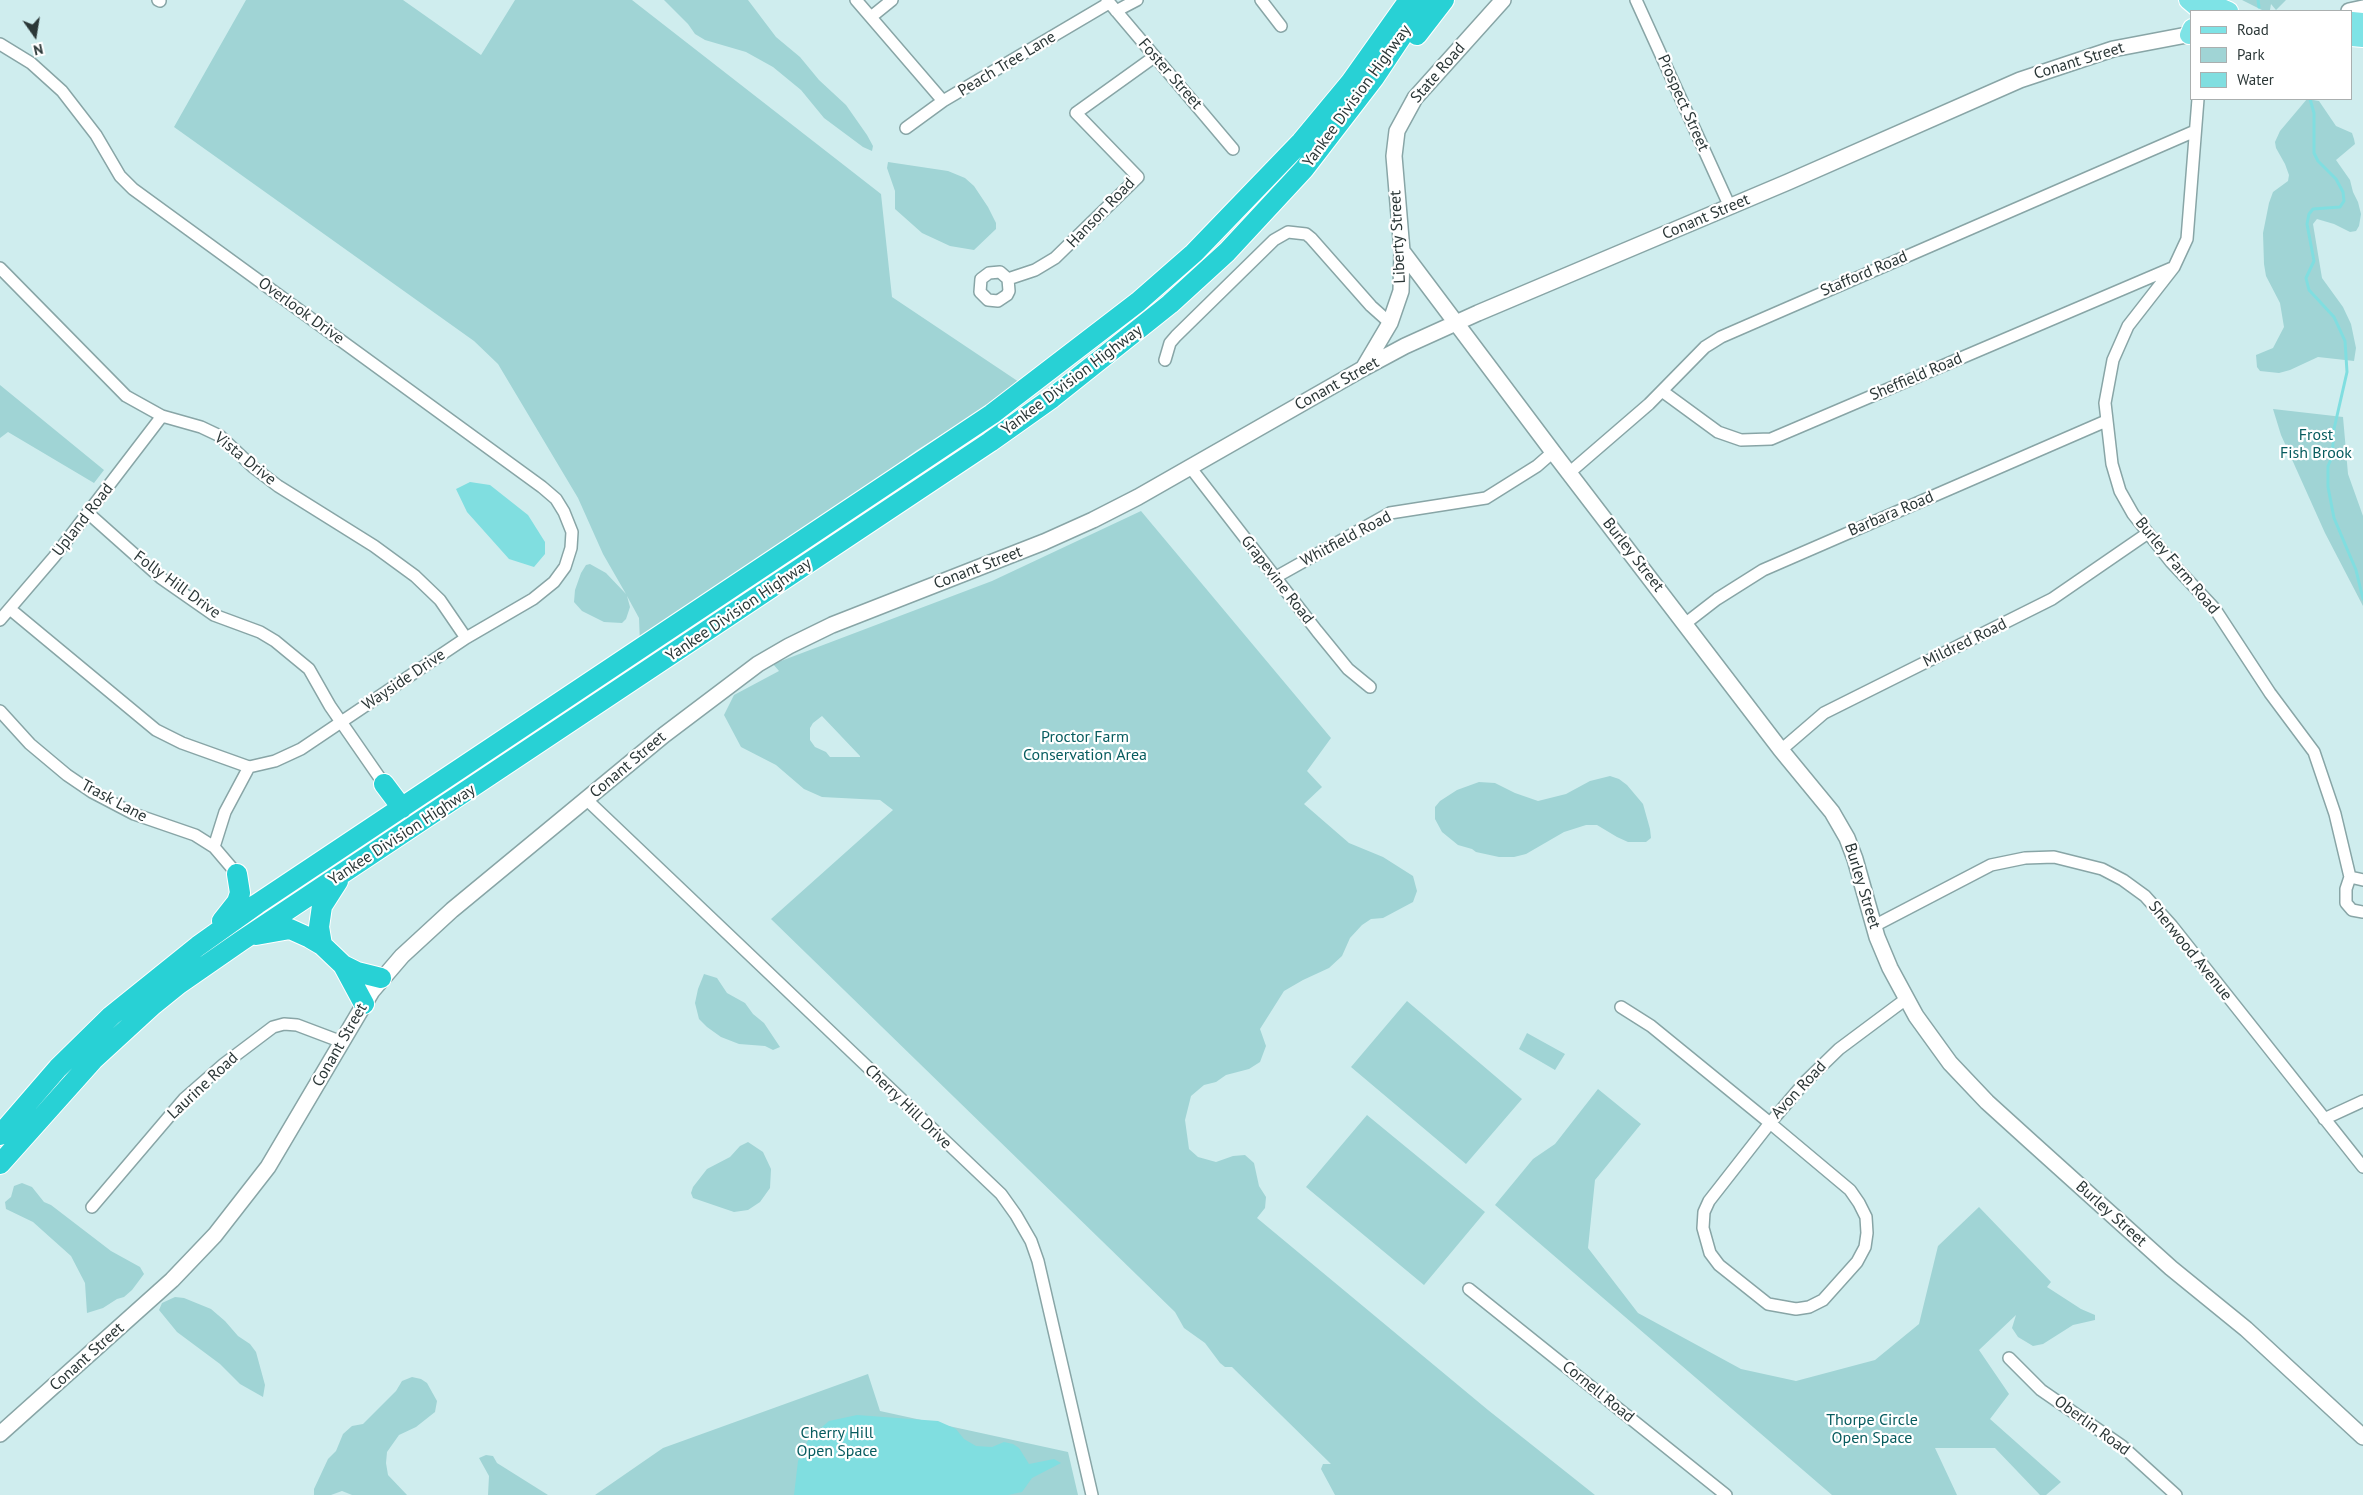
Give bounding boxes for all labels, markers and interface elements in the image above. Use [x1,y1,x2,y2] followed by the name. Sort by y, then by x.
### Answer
[10,10,60,60] north arrow
[2190,10,2353,100] legend
[2237,20,2269,39] text: Road
[1299,21,1415,171] street label: Yankee Division Highway
[955,27,1059,101] street label: Peach Tree Lane
[1134,35,1206,113] street label: Foster Street
[2032,38,2126,84] street label: Conant Street
[1407,39,1469,107] street label: State Road
[32,40,45,59] text: N
[2237,45,2265,64] text: Park
[1653,52,1713,154] street label: Prospect Street
[2237,70,2274,89] text: Water
[1063,174,1139,252] street label: Hanson Road
[1386,190,1410,284] street label: Liberty Street
[1659,190,1753,244] street label: Conant Street
[1818,247,1910,301] street label: Stafford Road
[254,273,348,349] street label: Overlook Drive
[998,321,1146,439] street label: Yankee Division Highway
[1867,349,1965,405] street label: Sheffield Road
[1292,353,1382,415] street label: Conant Street
[2280,425,2352,463] park label: Frost Fish Brook
[210,428,280,490] street label: Vista Drive
[49,480,117,560] street label: Upland Road
[1845,487,1937,541] street label: Barbara Road
[1297,507,1395,571] street label: Whitfield Road
[1598,514,1668,596] street label: Burley Street
[2131,514,2223,618] street label: Burley Farm Road
[1237,532,1317,628] street label: Grapevine Road
[931,542,1025,594] street label: Conant Street
[130,547,224,623] street label: Folly Hill Drive
[663,554,815,666] street label: Yankee Division Highway
[1920,615,2010,671] street label: Mildred Road
[359,645,449,715] street label: Wayside Drive
[1023,727,1147,765] park label: Proctor Farm Conservation Area
[586,728,670,802] street label: Conant Street
[78,776,150,826] street label: Trask Lane
[325,780,479,890] street label: Yankee Division Highway
[1840,841,1884,931] street label: Burley Street
[2144,897,2236,1005] street label: Sherwood Avenue
[308,1000,372,1090] street label: Conant Street
[164,1049,242,1123] street label: Laurine Road
[1767,1057,1831,1123] street label: Avon Road
[861,1061,955,1153] street label: Cherry Hill Drive
[2072,1177,2150,1251] street label: Burley Street
[46,1319,128,1395] street label: Conant Street
[1558,1357,1638,1427] street label: Cornell Road
[2050,1392,2134,1460] street label: Oberlin Road
[1826,1410,1918,1448] park label: Thorpe Circle Open Space
[797,1423,877,1461] park label: Cherry Hill Open Space

